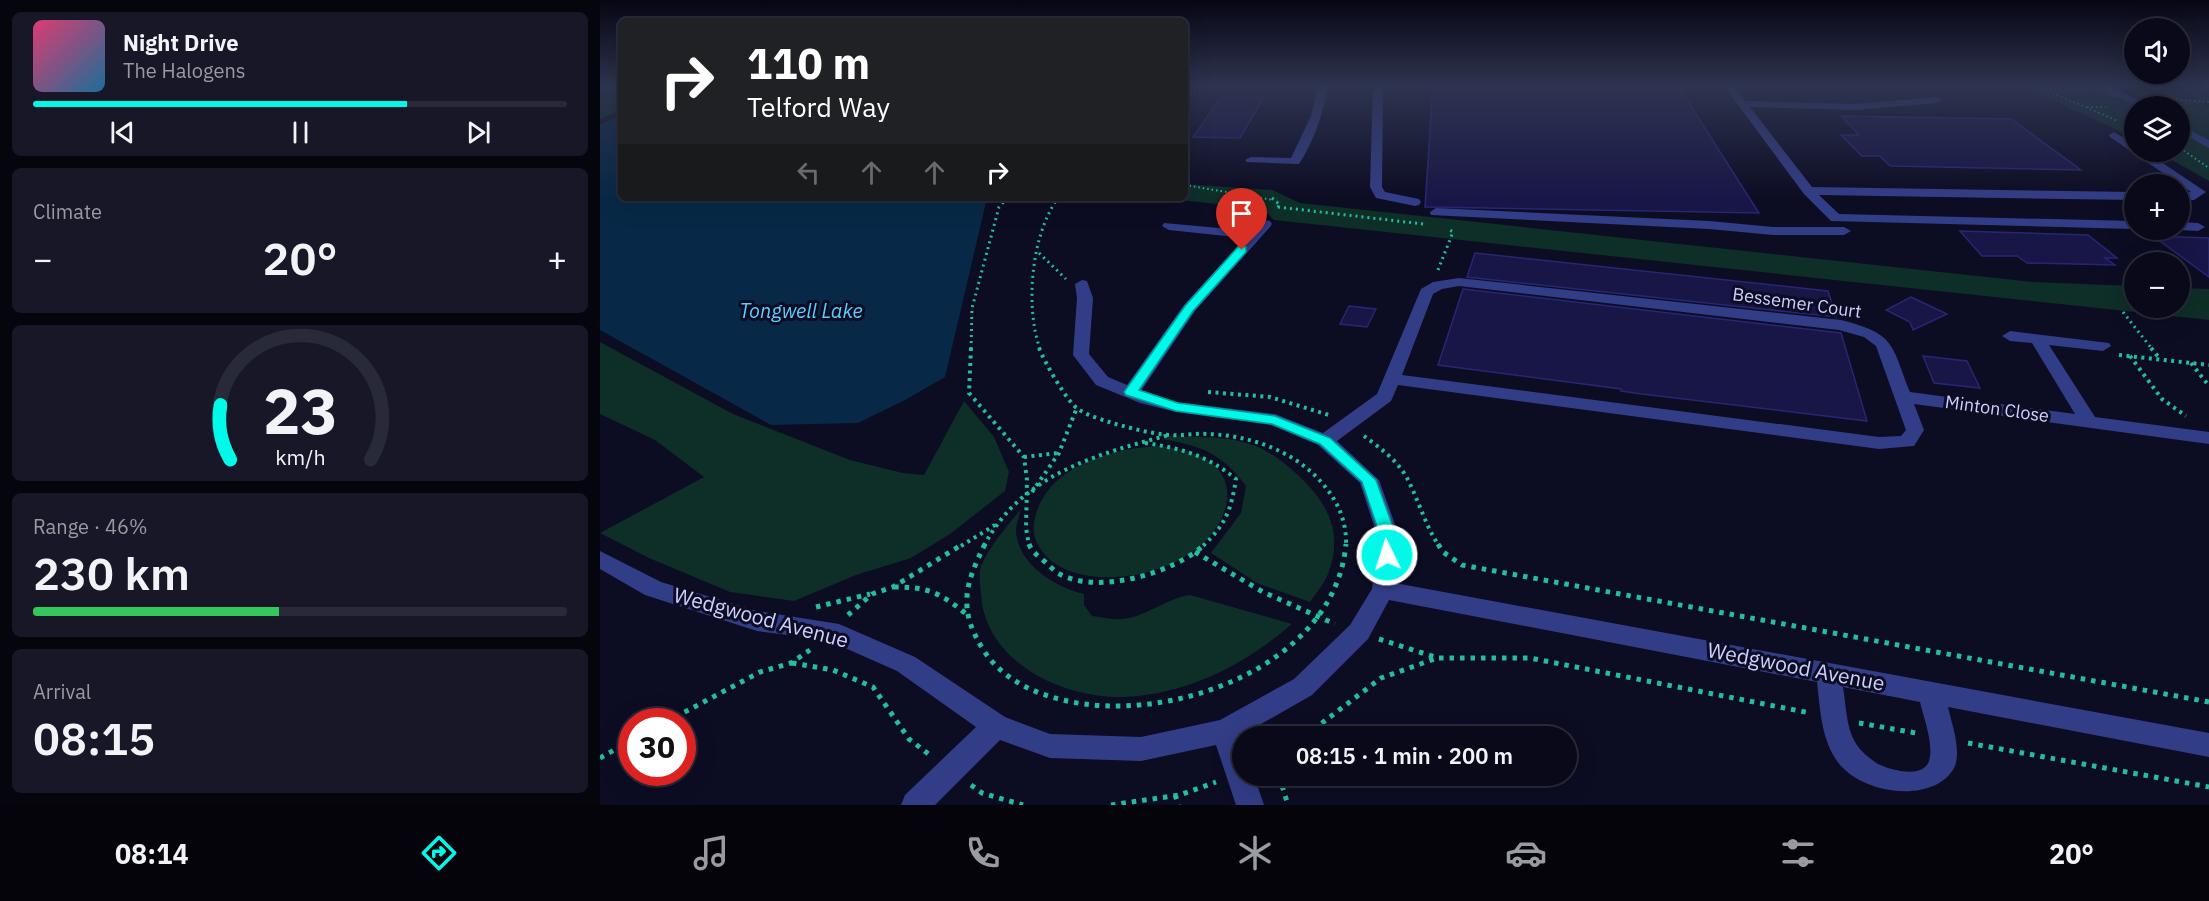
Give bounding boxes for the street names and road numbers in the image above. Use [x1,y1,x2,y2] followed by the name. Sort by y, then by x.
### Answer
[1731,282,1863,323] street label: Bessemer Court
[1944,390,2051,427] street label: Minton Close
[671,580,852,654] street label: Wedgwood Avenue
[1705,635,1887,697] street label: Wedgwood Avenue

